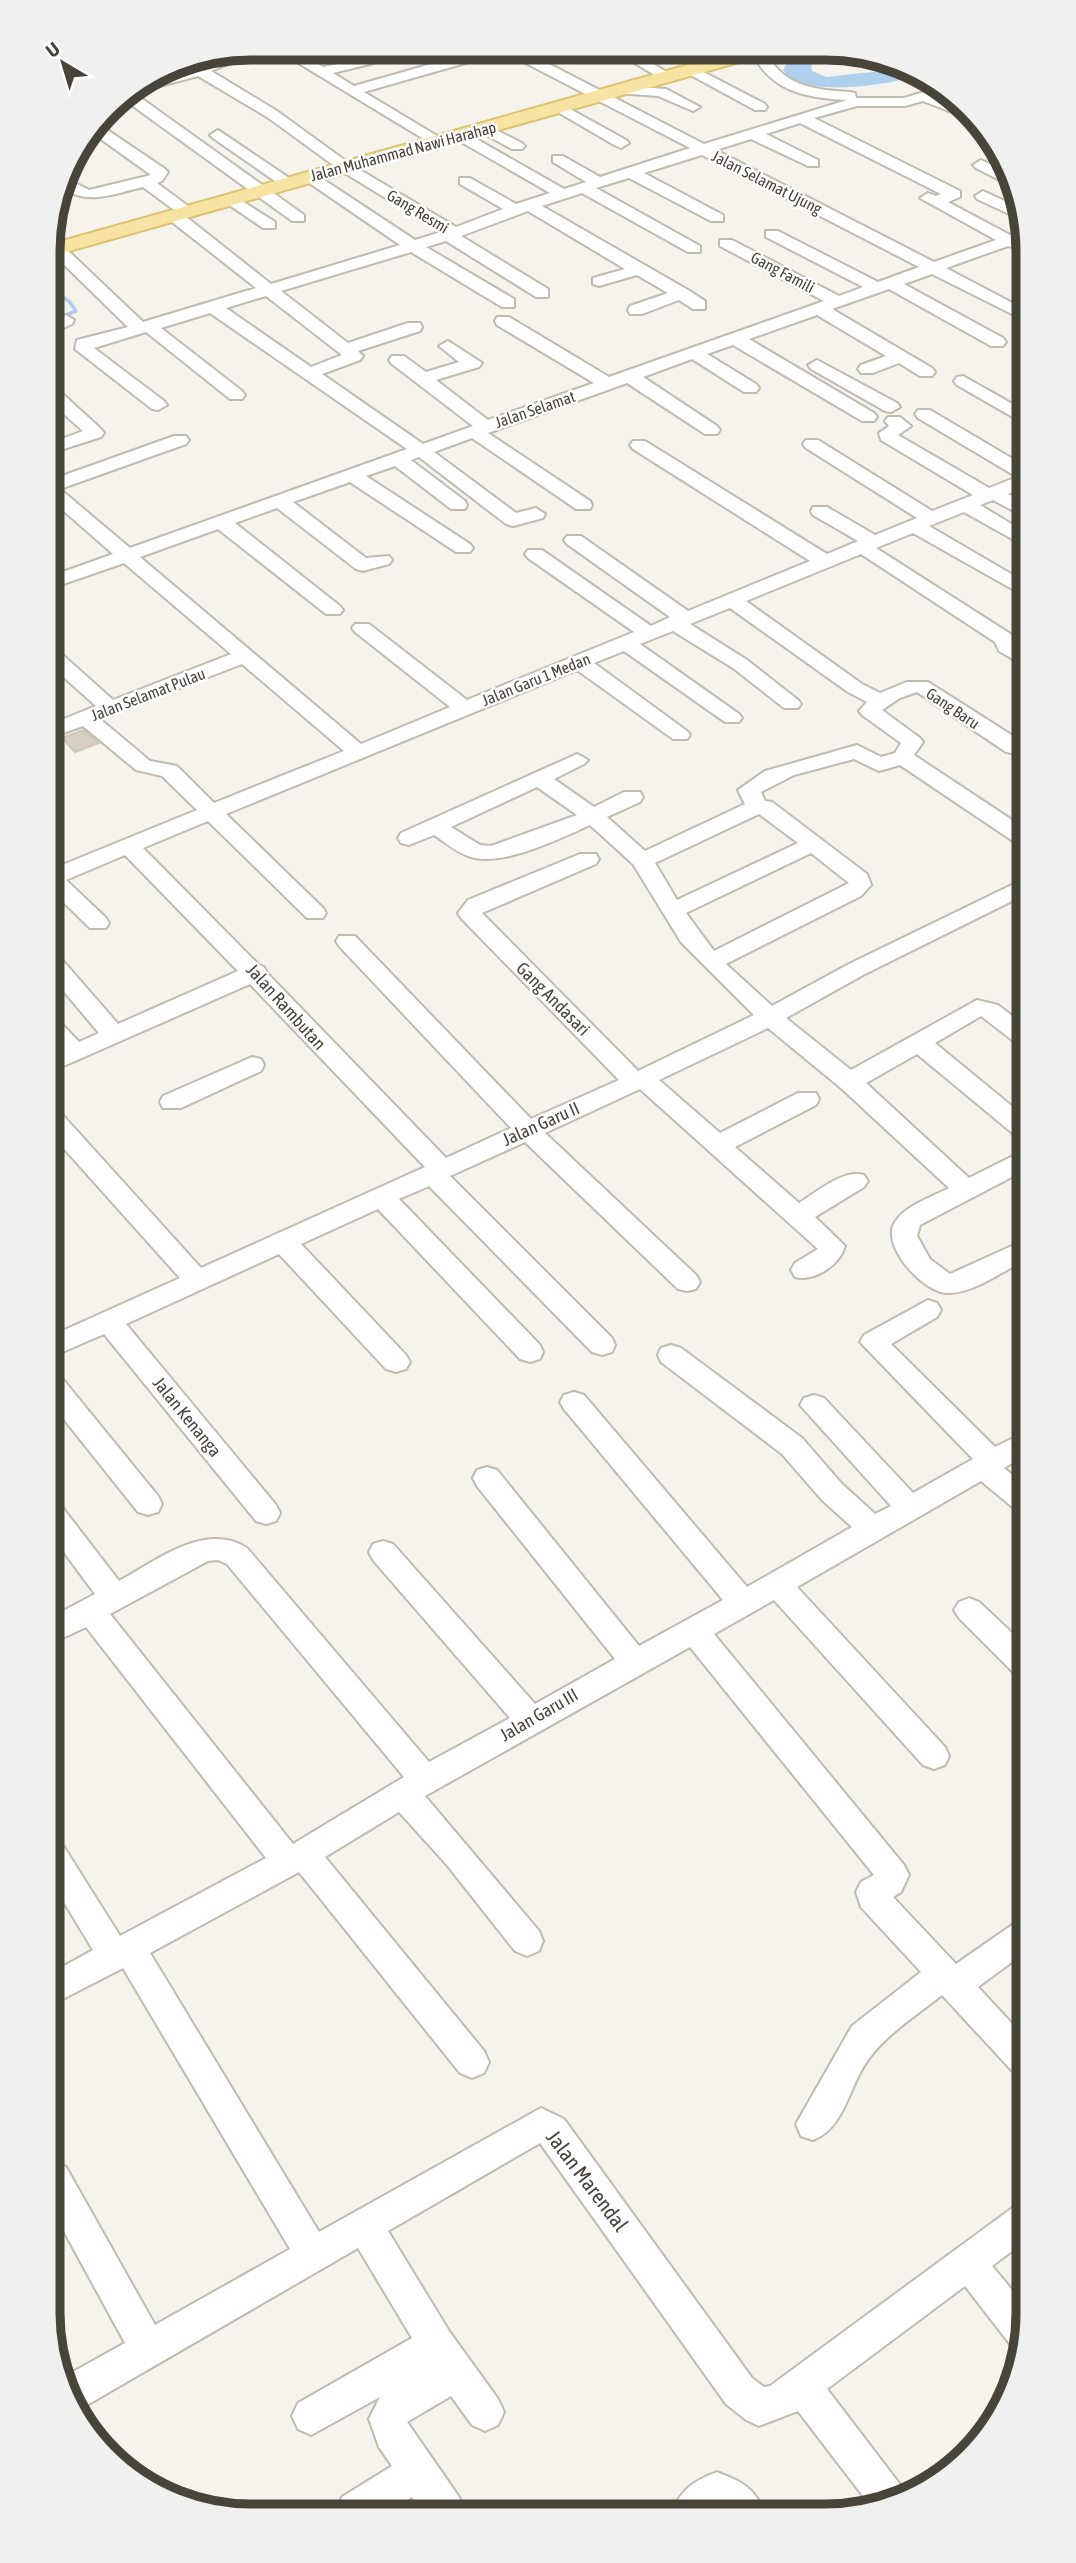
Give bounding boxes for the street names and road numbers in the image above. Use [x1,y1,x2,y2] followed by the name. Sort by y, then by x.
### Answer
[308,117,498,185] street label: Jalan Muhammad Nawi Harahap
[709,146,825,218] street label: Jalan Selamat Ujung
[383,186,452,237] street label: Gang Resmi
[748,248,818,297] street label: Gang Famili
[493,387,578,431] street label: Jalan Selamat
[479,649,593,709] street label: Jalan Garu 1 Medan
[88,664,208,724] street label: Jalan Selamat Pulau
[922,684,983,733] street label: Gang Baru
[512,957,595,1040] street label: Gang Andasari
[242,959,330,1054] street label: Jalan Rambutan
[499,1097,583,1150] street label: Jalan Garu II
[149,1373,226,1461] street label: Jalan Kenanga
[496,1684,582,1745] street label: Jalan Garu III
[542,2125,634,2236] street label: Jalan Marendal

